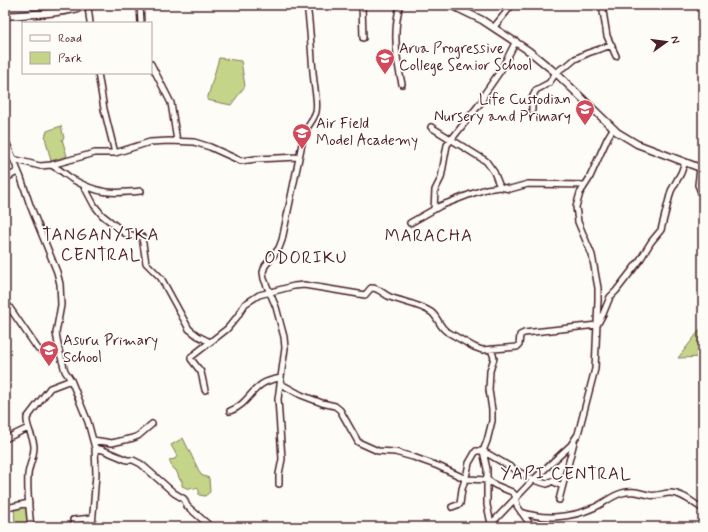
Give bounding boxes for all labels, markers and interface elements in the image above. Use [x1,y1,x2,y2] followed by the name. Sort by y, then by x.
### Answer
[22,22,152,74] legend
[646,22,686,62] north arrow
[58,31,82,47] text: Road
[667,35,682,45] text: N
[399,39,532,76] place label: Arua Progressive College Senior School
[374,47,396,75] school or university icon: Arua Progressive College Senior School
[58,51,82,67] text: Park
[434,90,571,127] place label: Life Custodian Nursery and Primary
[574,98,596,126] school or university icon: Life Custodian Nursery and Primary
[316,114,418,151] place label: Air Field Model Academy
[291,122,313,150] school or university icon: Air Field Model Academy
[42,224,160,266] district label: TANGANYIKA CENTRAL
[385,225,473,247] district label: MARACHA
[264,247,348,269] district label: ODORIKU
[63,331,158,368] place label: Asuru Primary School
[38,339,60,367] school or university icon: Asuru Primary School
[500,463,632,485] district label: YAPI CENTRAL

